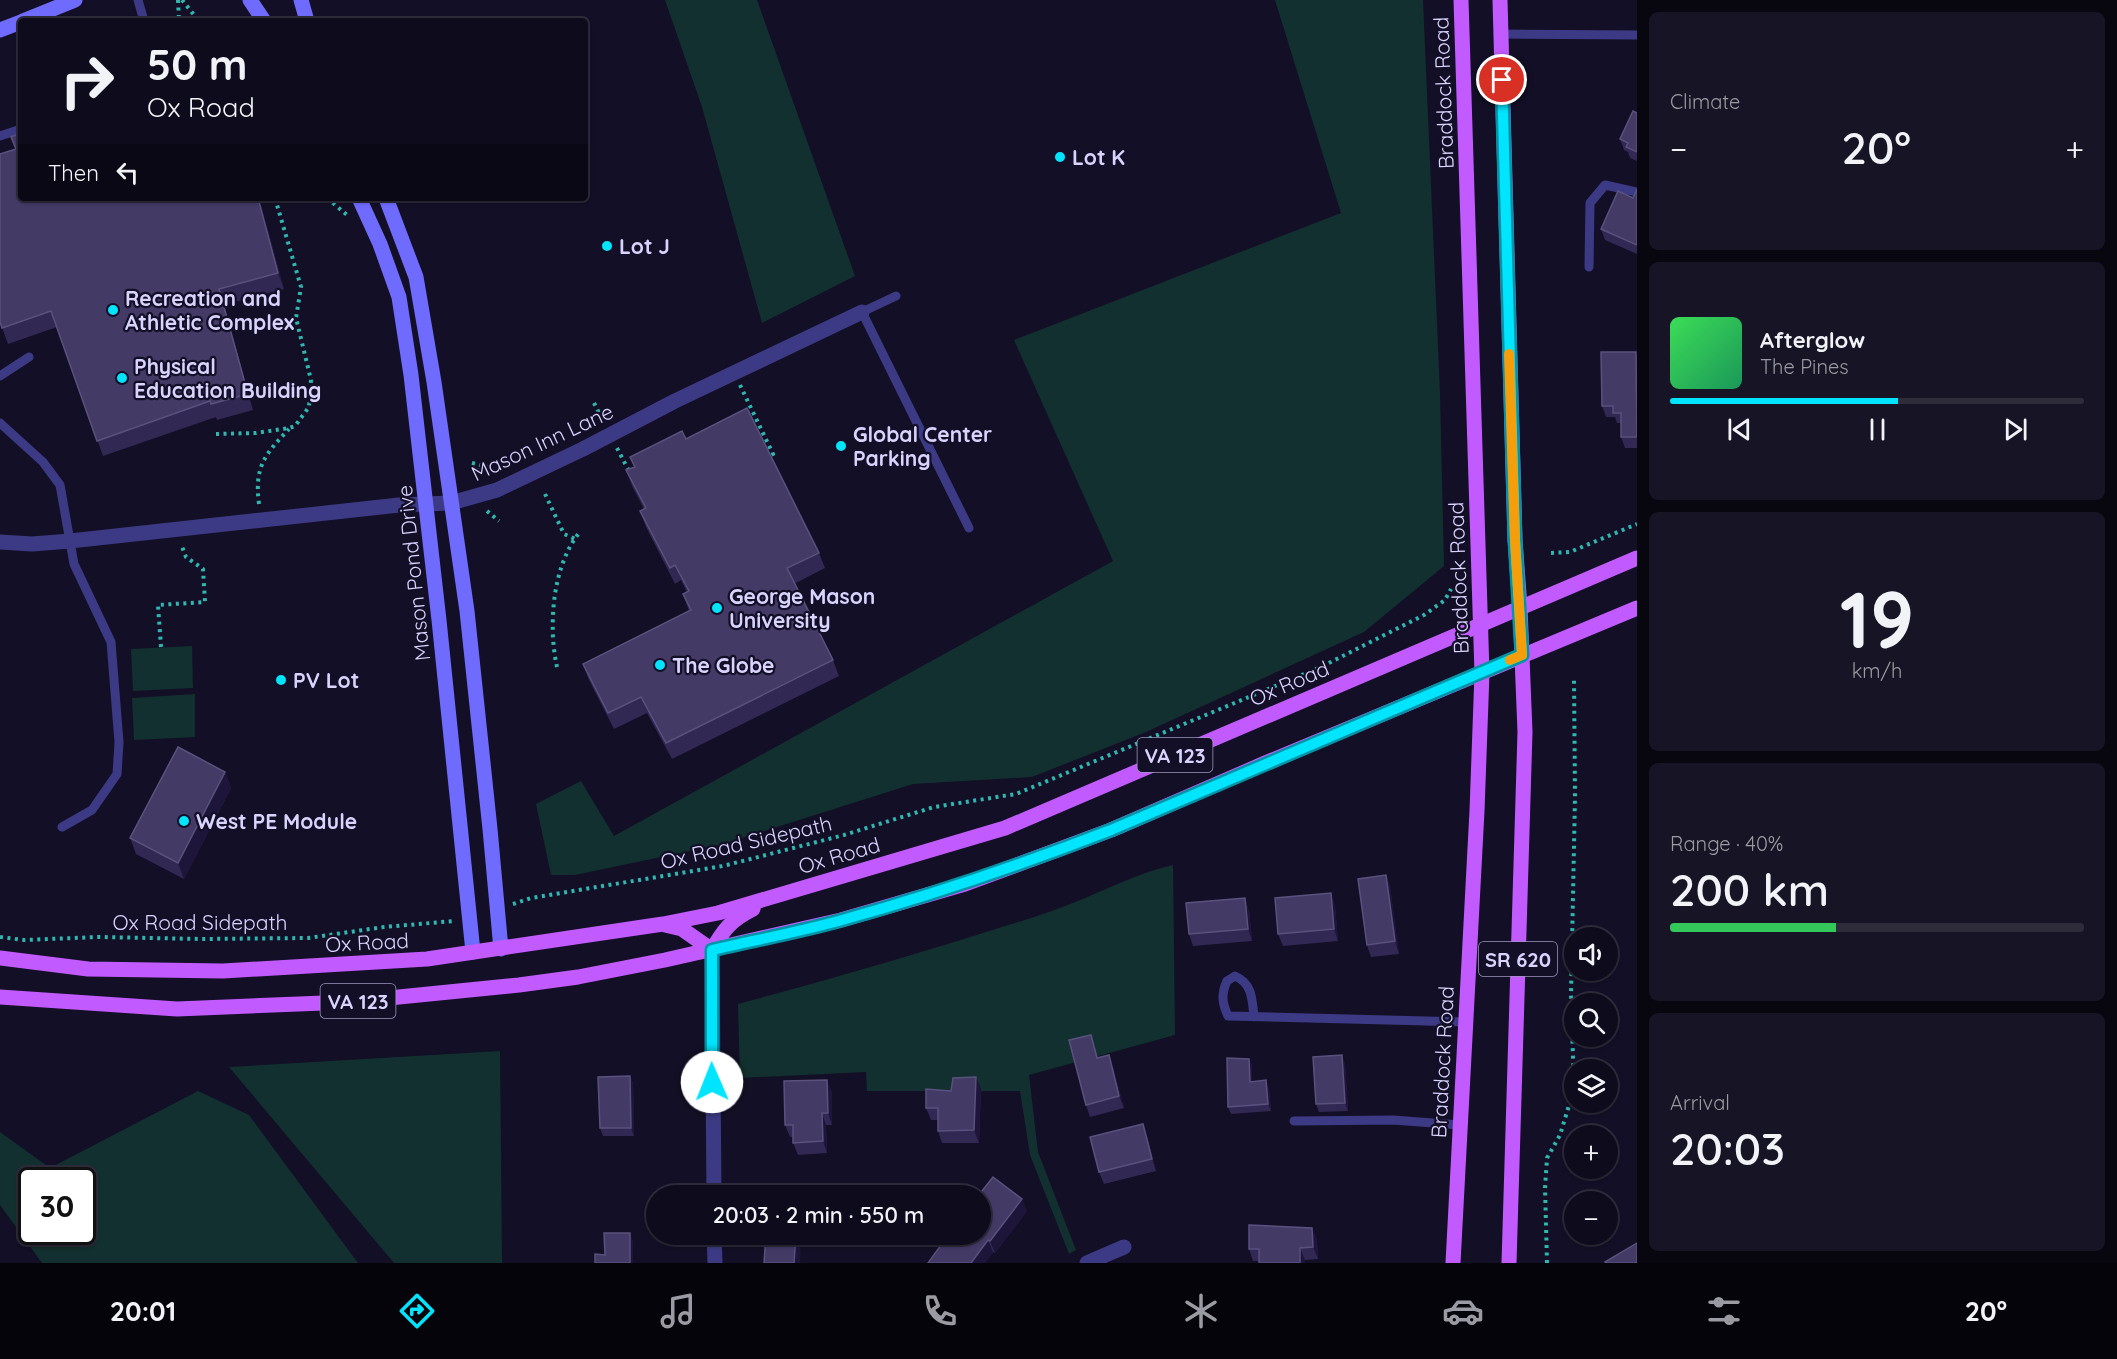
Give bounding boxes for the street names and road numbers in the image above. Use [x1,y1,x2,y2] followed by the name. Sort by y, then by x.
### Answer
[1427,16,1459,170] street label: Braddock Road
[467,398,617,486] street label: Mason Inn Lane
[391,484,435,662] street label: Mason Pond Drive
[1442,501,1474,655] street label: Braddock Road
[1245,655,1333,711] street label: Ox Road
[1138,738,1212,772] road number: VA 123
[658,810,834,874] street label: Ox Road Sidepath
[795,831,883,879] street label: Ox Road
[113,909,288,935] street label: Ox Road Sidepath
[324,927,410,957] street label: Ox Road
[1479,942,1557,976] road number: SR 620
[320,984,395,1018] road number: VA 123
[1425,985,1459,1139] street label: Braddock Road

